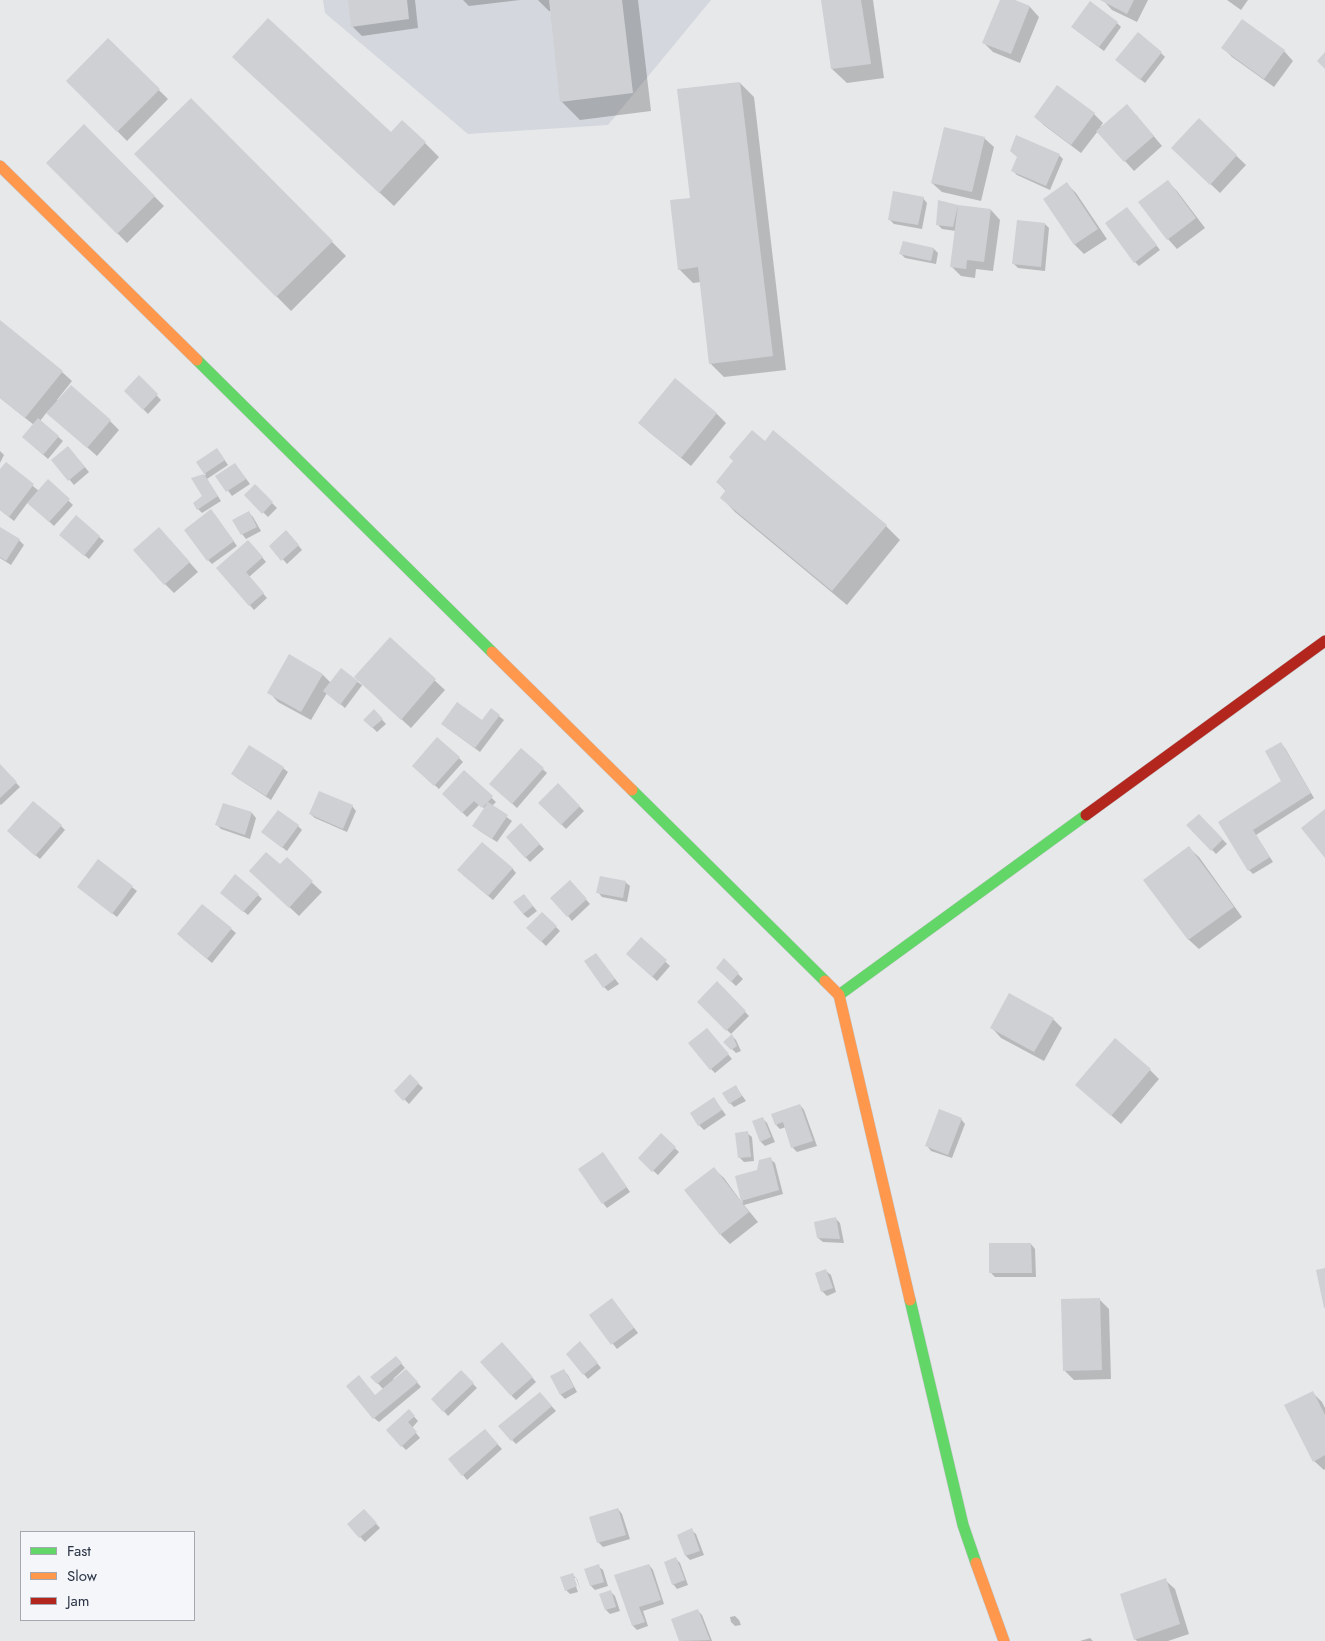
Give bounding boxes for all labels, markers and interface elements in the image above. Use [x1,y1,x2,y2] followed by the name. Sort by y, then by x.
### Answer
[20,1531,195,1621] legend
[67,1540,91,1562] text: Fast
[67,1565,97,1587] text: Slow
[67,1590,90,1612] text: Jam

